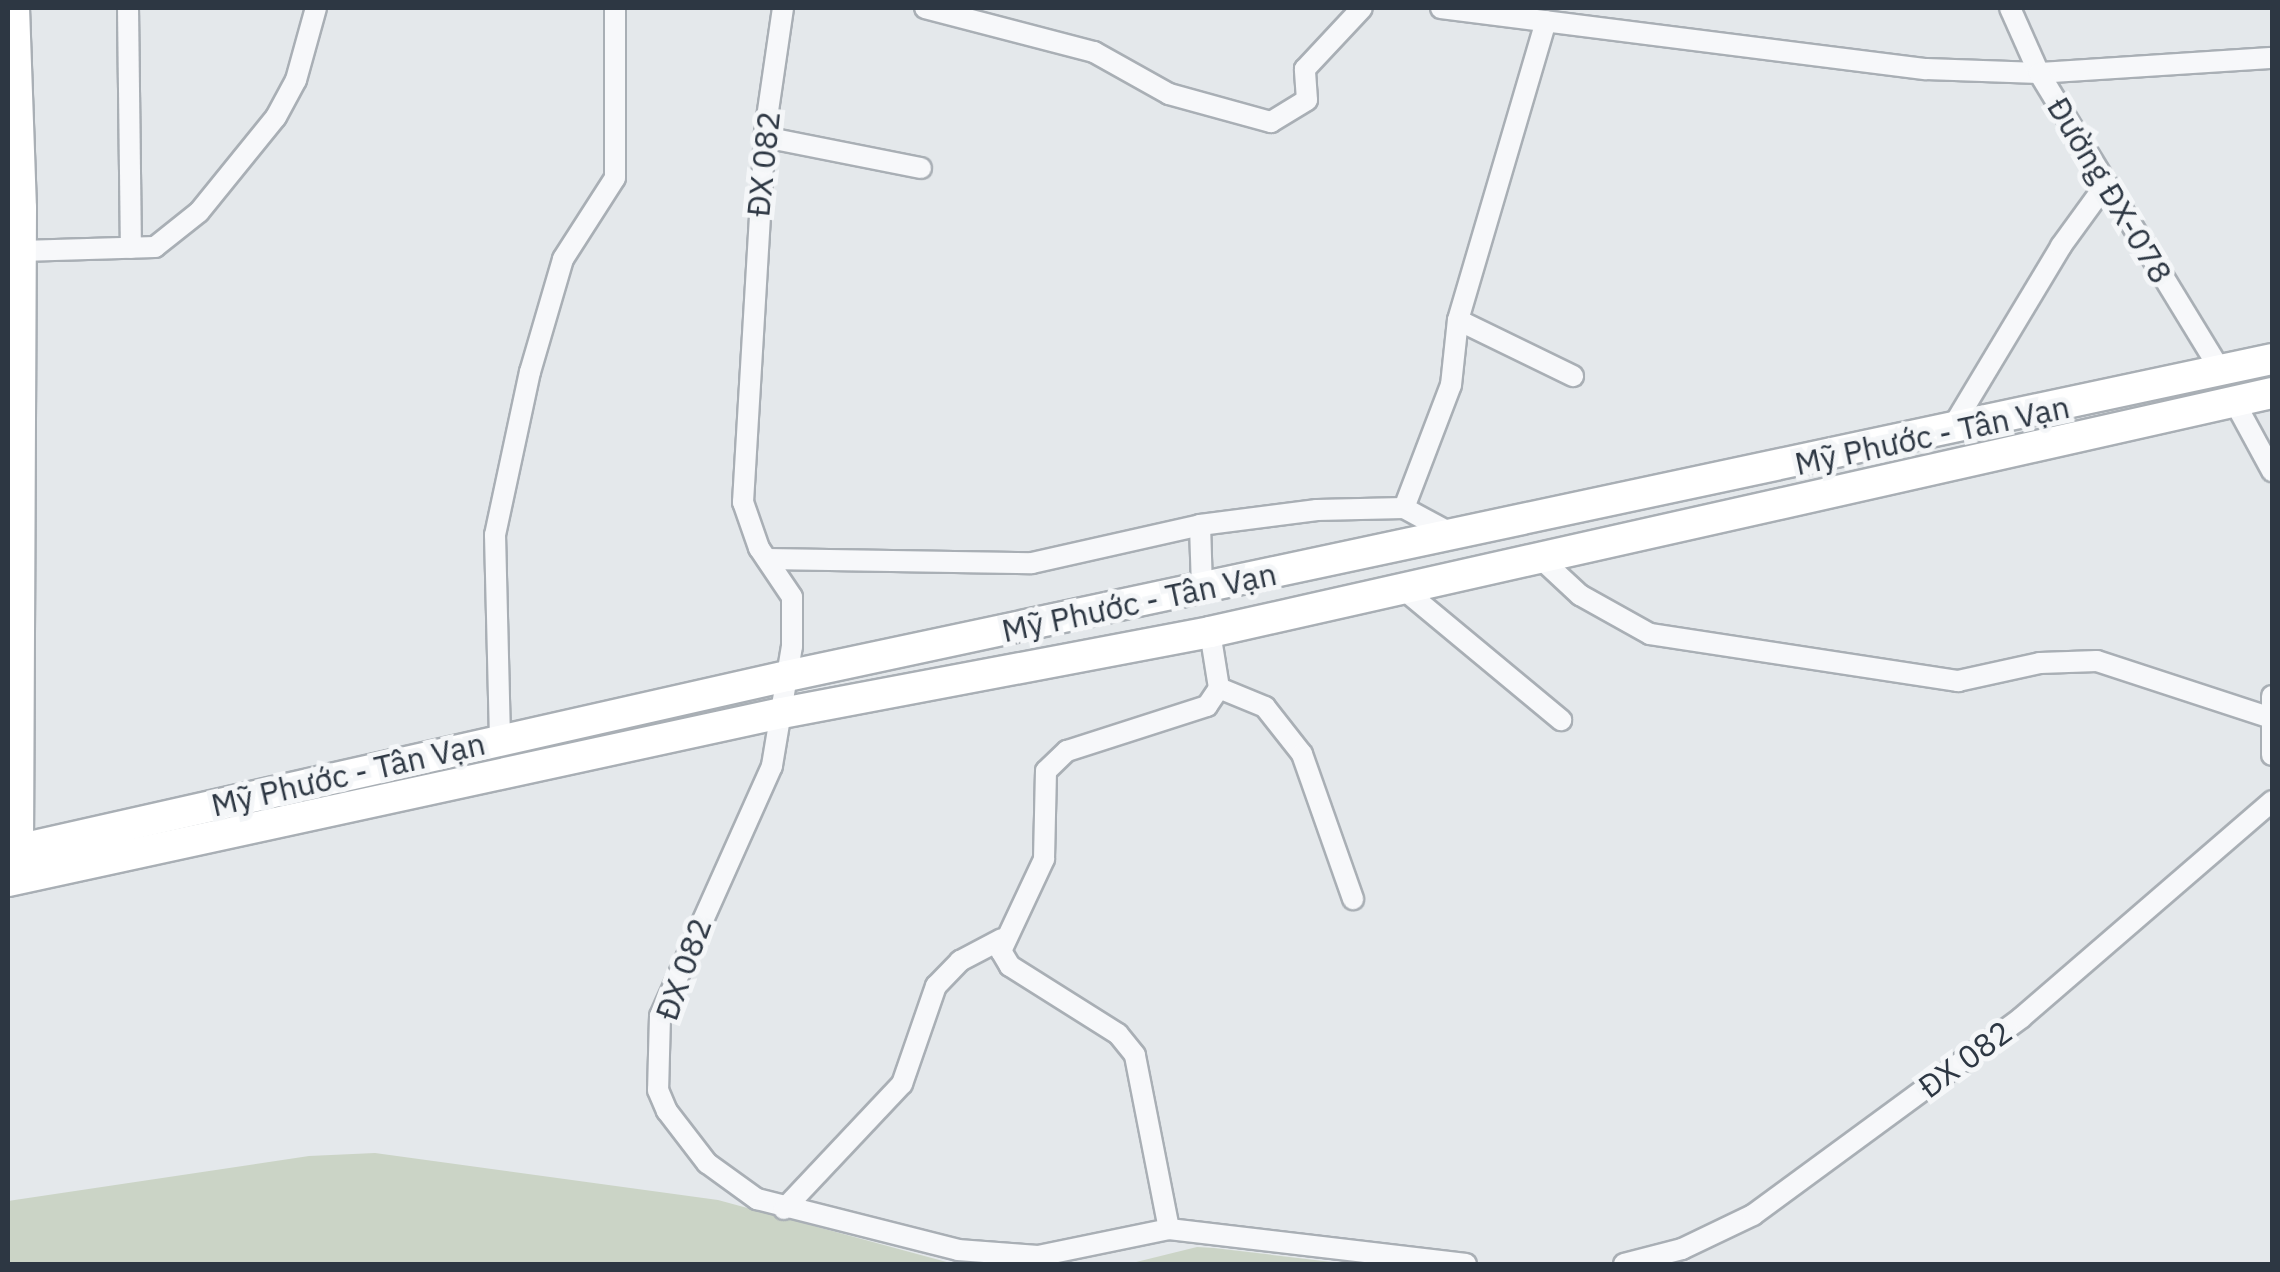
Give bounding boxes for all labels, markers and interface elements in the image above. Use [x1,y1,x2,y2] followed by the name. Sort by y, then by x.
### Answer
[2039,90,2181,290] street label: Đường ĐX-078
[738,109,788,219] street label: ĐX 082
[1791,387,2073,483] street label: Mỹ Phước - Tân Vạn
[998,554,1280,650] street label: Mỹ Phước - Tân Vạn
[207,724,489,824] street label: Mỹ Phước - Tân Vạn
[647,913,719,1025] street label: ĐX 082
[1911,1012,2019,1106] street label: ĐX 082

